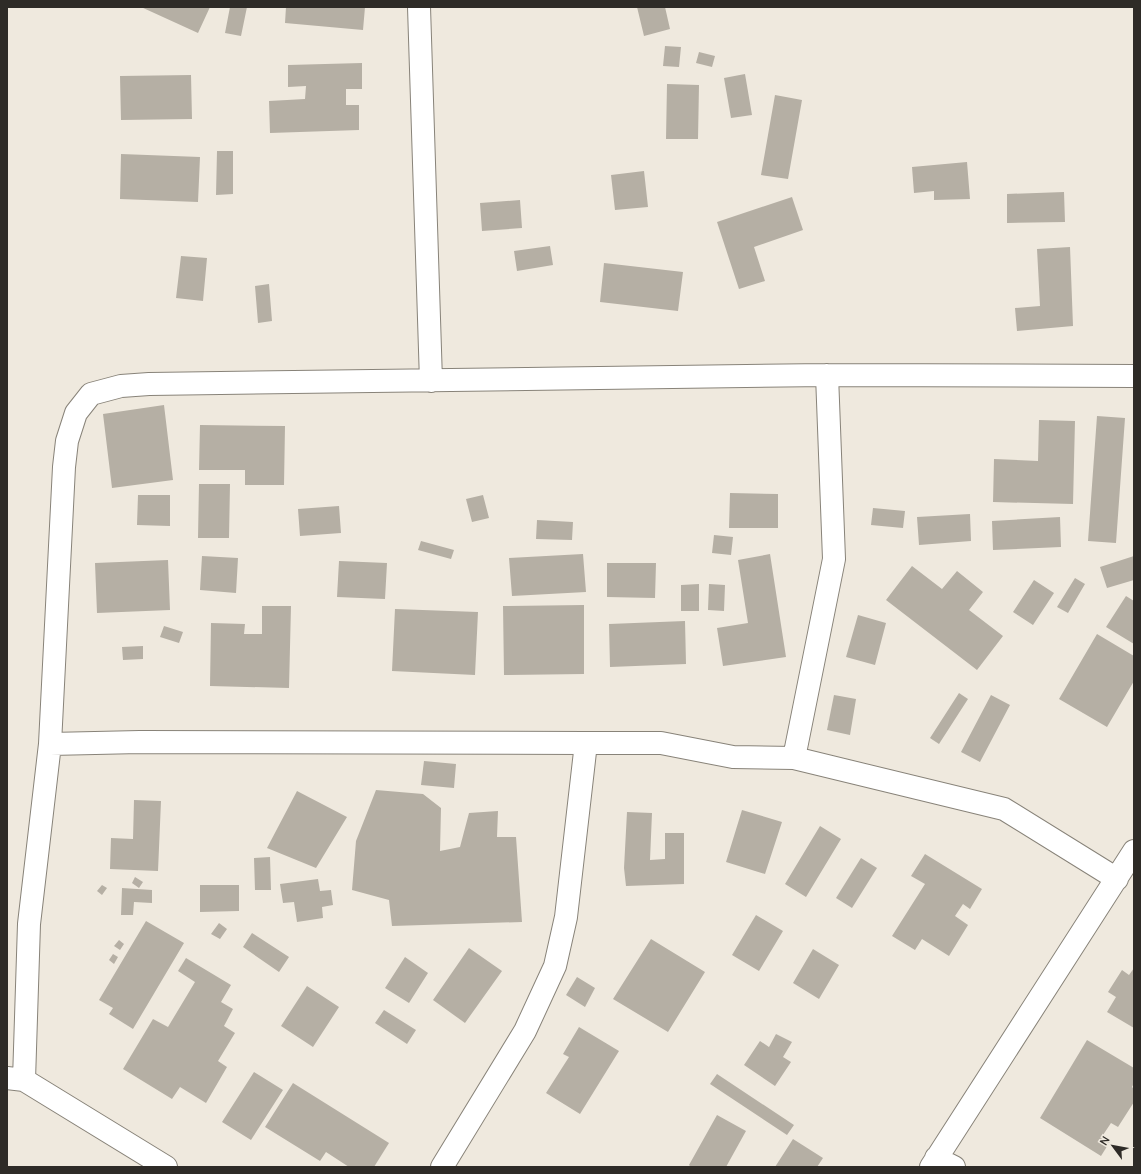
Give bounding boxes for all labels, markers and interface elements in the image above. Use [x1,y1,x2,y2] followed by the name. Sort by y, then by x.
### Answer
[1093,1126,1133,1166] north arrow
[1096,1133,1113,1148] text: N

